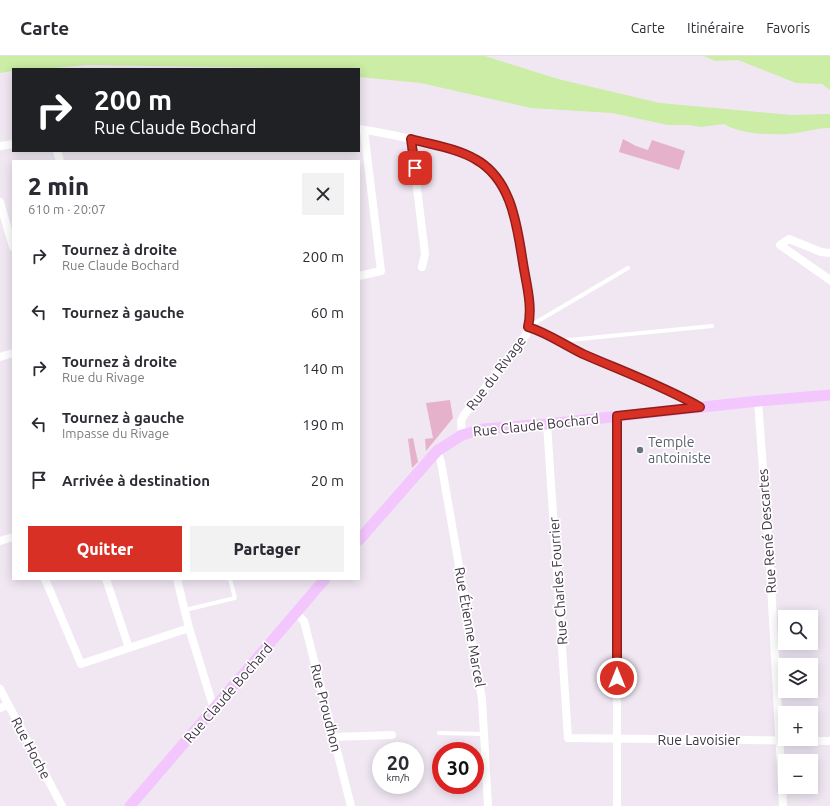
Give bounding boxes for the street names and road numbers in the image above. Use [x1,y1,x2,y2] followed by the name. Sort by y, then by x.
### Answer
[463,333,529,413] street label: Rue du Rivage
[472,410,600,440] street label: Rue Claude Bochard
[755,468,779,594] street label: Rue René Descartes
[546,516,570,645] street label: Rue Charles Fourrier
[452,566,489,689] street label: Rue Étienne Marcel
[180,640,276,746] street label: Rue Claude Bochard
[307,662,345,754] street label: Rue Proudhon
[8,714,54,782] street label: Rue Hoche
[658,732,741,748] street label: Rue Lavoisier

